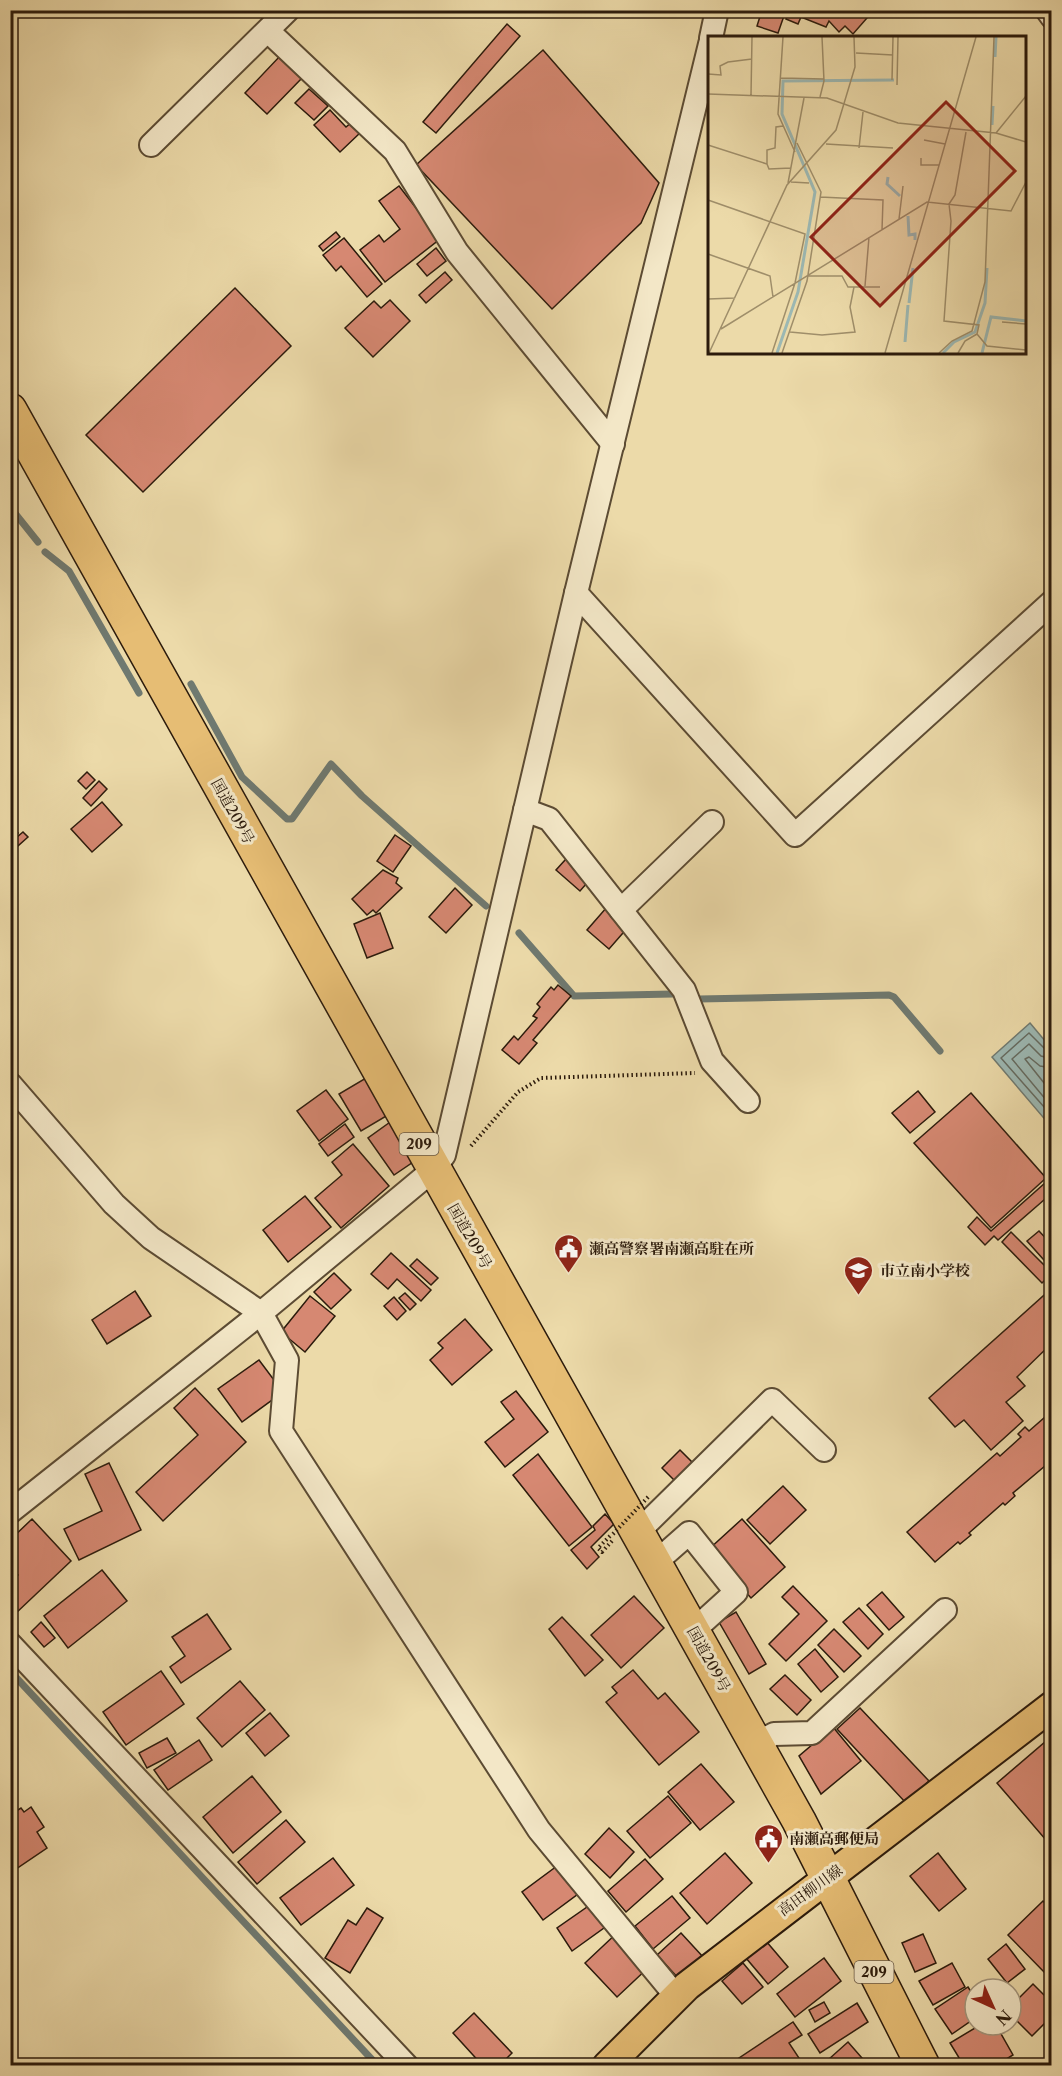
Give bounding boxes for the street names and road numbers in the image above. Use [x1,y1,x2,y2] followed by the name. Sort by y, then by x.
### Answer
[207,775,259,847] street label: 国道209号
[400,1133,438,1155] road number: 209
[444,1200,496,1272] street label: 国道209号
[683,1623,735,1695] street label: 国道209号
[774,1860,846,1920] street label: 高田柳川線
[854,1961,894,1983] road number: 209

